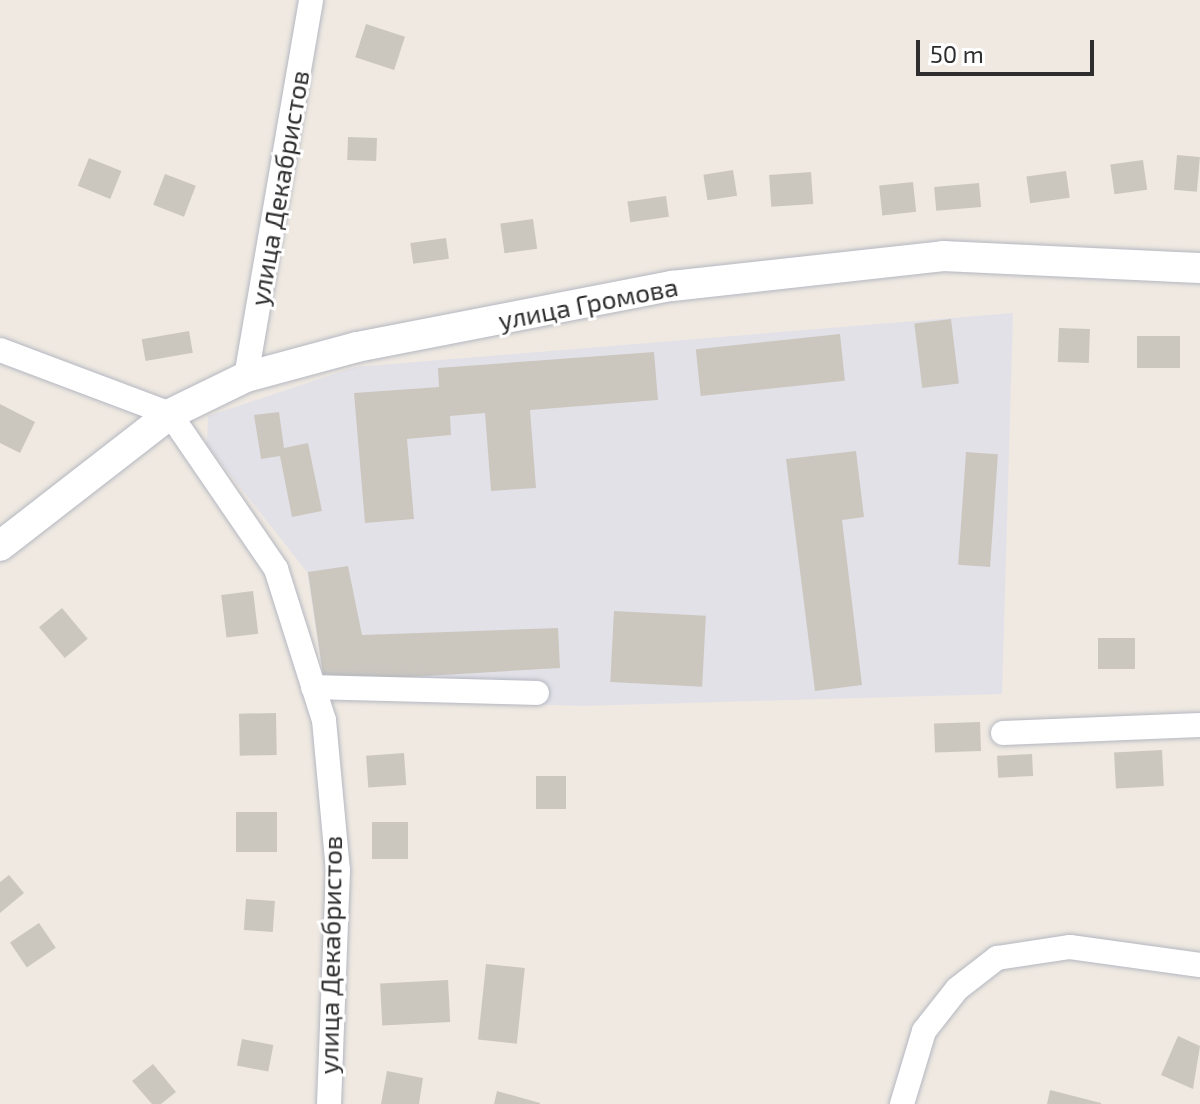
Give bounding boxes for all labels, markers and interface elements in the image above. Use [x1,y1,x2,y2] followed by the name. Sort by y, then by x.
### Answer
[920,24,1098,74] scale bar
[930,39,984,68] text: 50 m
[243,68,315,308] street label: улица Декабристов
[496,270,680,336] street label: улица Громова
[312,835,348,1075] street label: улица Декабристов

